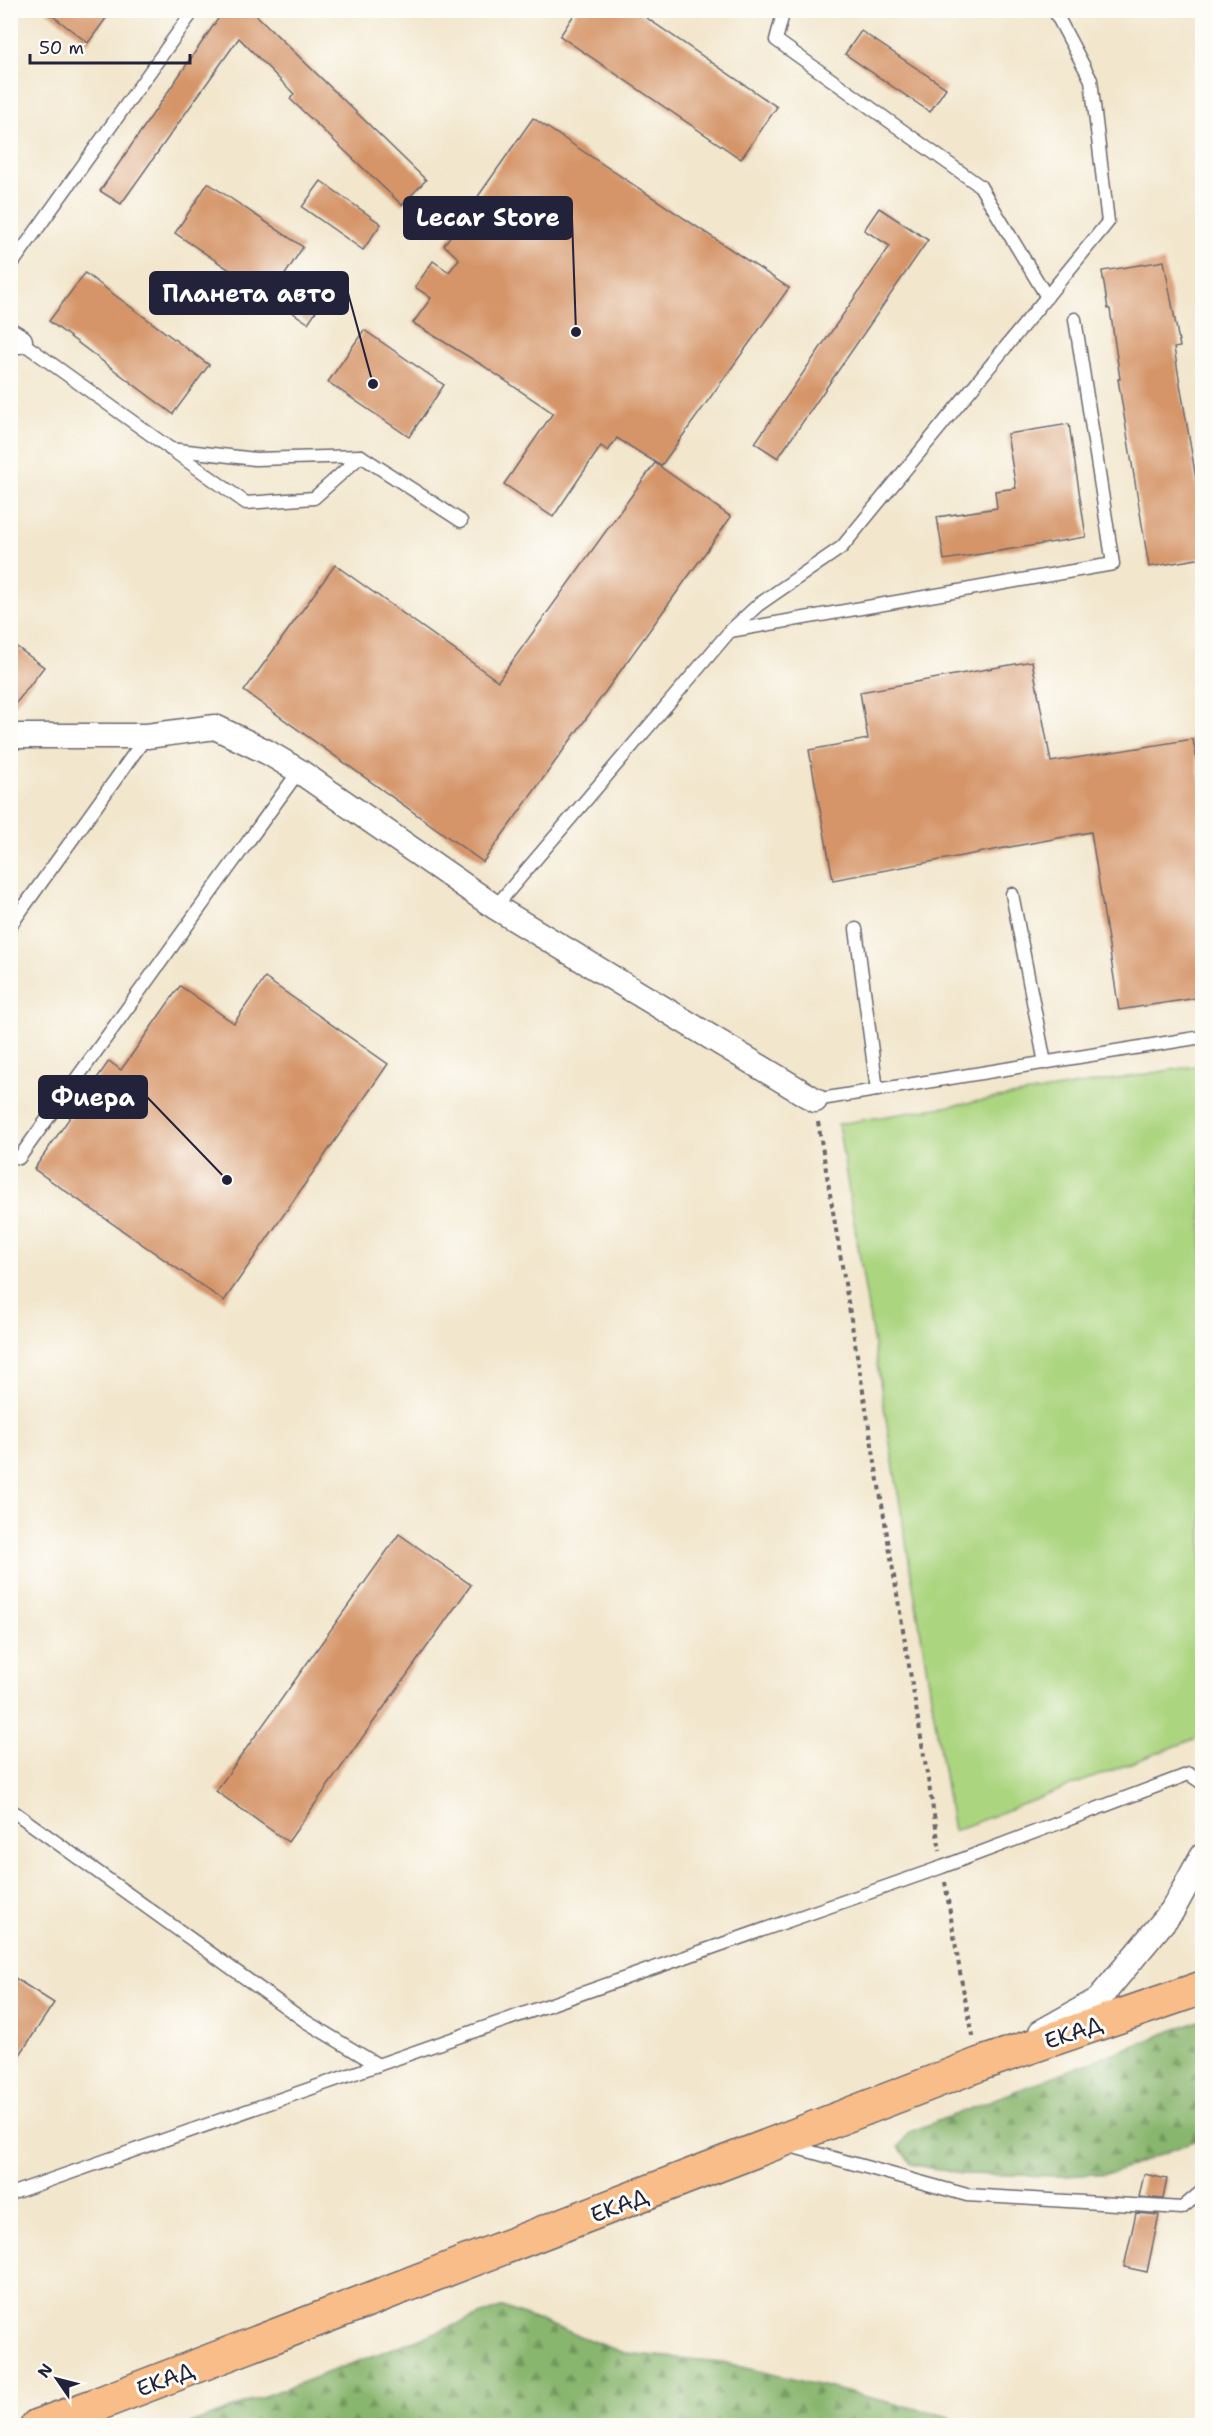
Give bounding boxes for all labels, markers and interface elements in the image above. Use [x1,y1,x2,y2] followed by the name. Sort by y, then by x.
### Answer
[30,27,190,65] scale bar
[39,36,84,60] text: 50 m
[404,197,572,239] callout: Lecar Store
[416,202,560,234] text: Lecar Store
[150,272,348,314] callout: Планета авто
[162,278,336,310] text: Планета авто
[39,1076,147,1118] callout: Фиера
[51,1082,136,1114] text: Фиера
[1041,2009,1106,2056] street label: ЕКАД
[586,2181,652,2230] street label: ЕКАД
[27,2349,87,2409] north arrow
[132,2355,198,2404] street label: ЕКАД
[33,2359,57,2382] text: N

